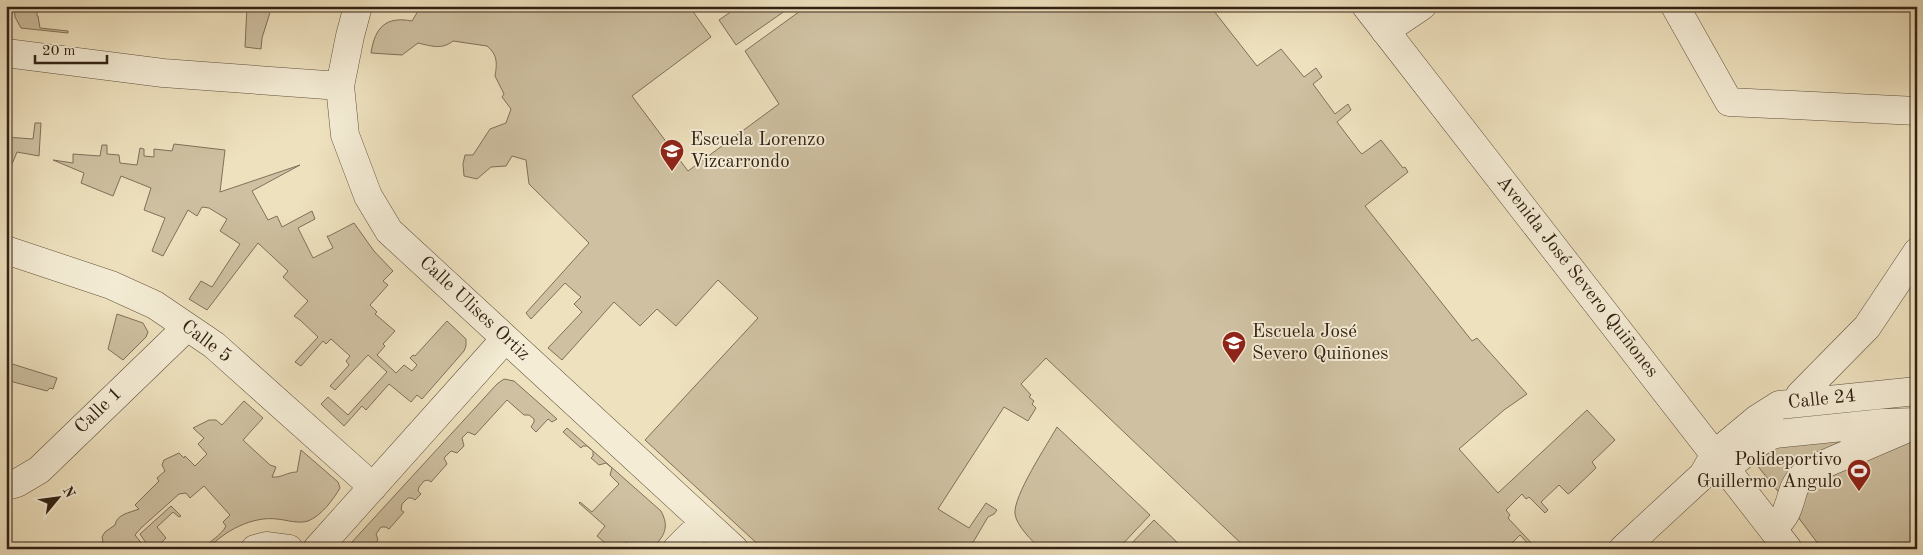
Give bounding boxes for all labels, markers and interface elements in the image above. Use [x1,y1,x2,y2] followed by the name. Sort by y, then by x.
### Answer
[35,32,108,64] scale bar
[42,44,76,59] text: 20 m
[690,131,825,172] place label: Escuela Lorenzo Vizcarrondo
[659,138,685,172] school or university icon: Escuela Lorenzo Vizcarrondo
[1493,173,1661,381] street label: Avenida José Severo Quiñones
[415,253,533,365] street label: Calle Ulises Ortiz
[177,317,235,367] street label: Calle 5
[1252,323,1388,364] place label: Escuela José Severo Quiñones
[1221,330,1247,364] school or university icon: Escuela José Severo Quiñones
[72,384,126,438] street label: Calle 1
[1787,387,1857,413] street label: Calle 24
[1697,451,1842,492] place label: Polideportivo Guillermo Angulo
[1846,458,1872,492] sports icon: Polideportivo Guillermo Angulo
[32,472,82,522] north arrow
[60,484,77,501] text: N

